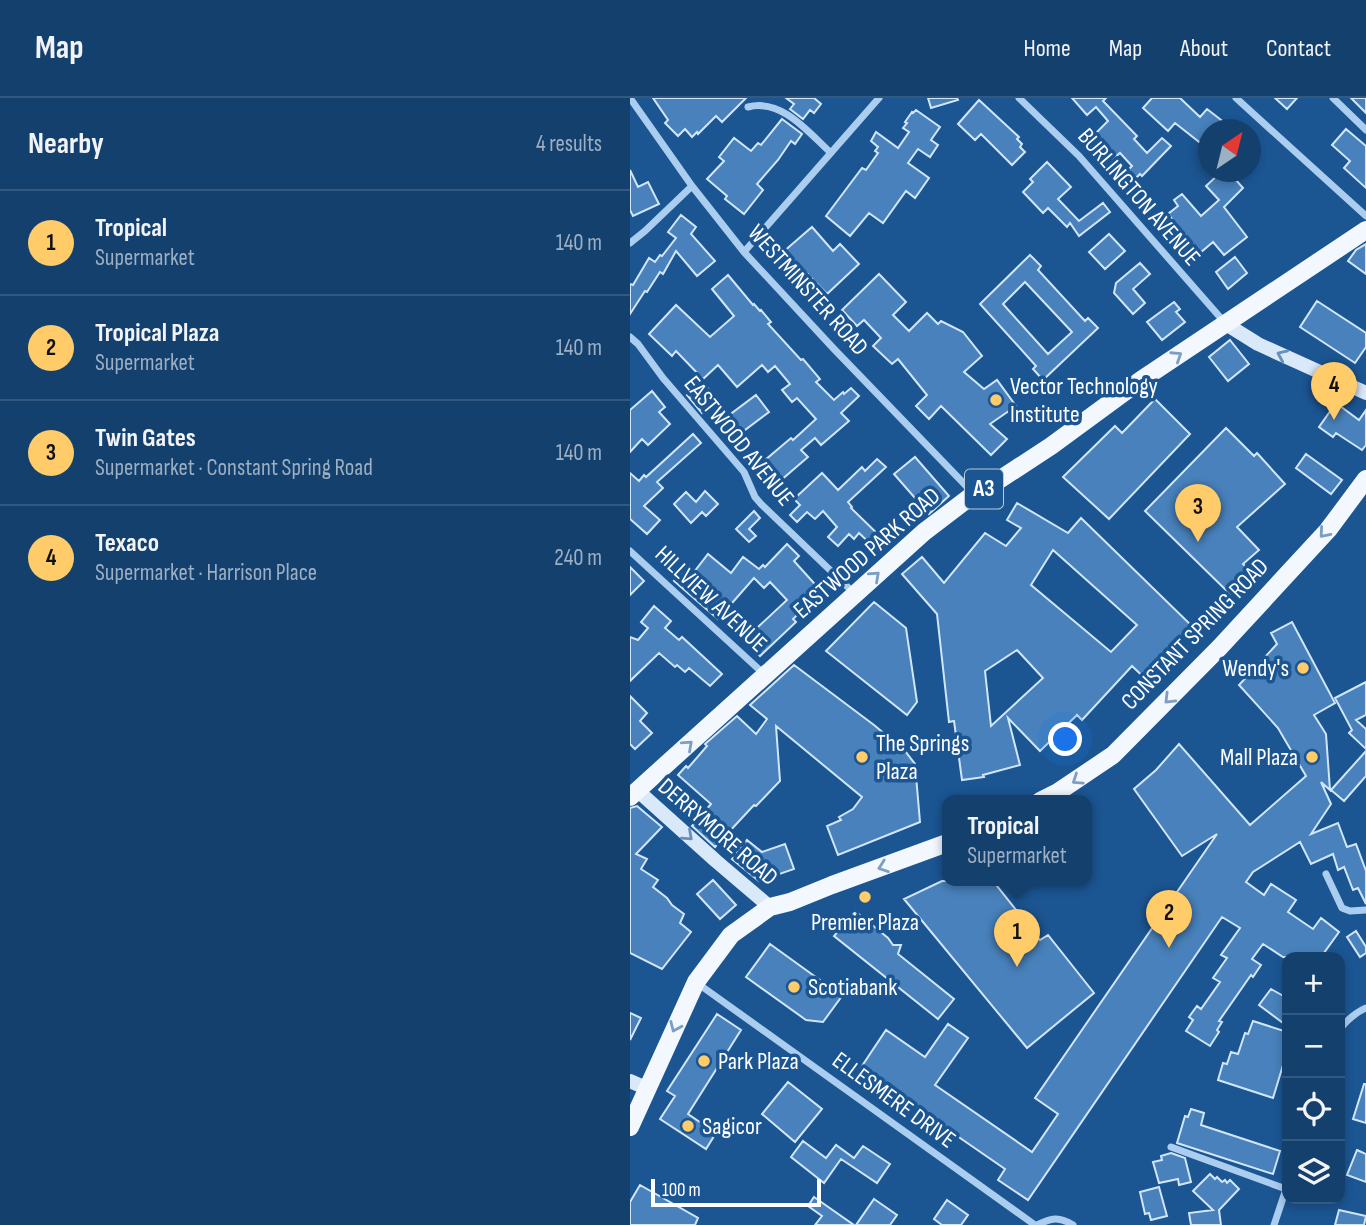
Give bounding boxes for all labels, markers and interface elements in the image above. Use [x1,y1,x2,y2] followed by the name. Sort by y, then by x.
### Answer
[35,28,84,68] text: Map
[1023,34,1071,63] text: Home
[1109,34,1142,63] text: Map
[1180,34,1228,63] text: About
[1266,34,1331,63] text: Contact
[1198,119,1261,182] north arrow
[1071,122,1207,272] street label: BURLINGTON AVENUE
[28,126,104,162] text: Nearby
[536,130,602,158] text: 4 results
[95,213,167,244] text: Tropical
[742,219,874,361] street label: WESTMINSTER ROAD
[46,229,56,257] text: 1
[556,229,602,257] text: 140 m
[95,244,195,272] text: Supermarket
[95,318,219,349] text: Tropical Plaza
[46,334,56,362] text: 2
[556,334,602,362] text: 140 m
[95,349,195,377] text: Supermarket
[1277,349,1289,363] one-way arrow
[1169,352,1182,365] one-way arrow
[1311,362,1357,420] pin: 4
[678,370,800,512] street label: EASTWOOD AVENUE
[1010,372,1158,429] place label: Vector Technology Institute
[988,392,1004,408] marker: Vector Technology Institute
[95,423,196,454] text: Twin Gates
[46,439,56,467] text: 3
[556,439,602,467] text: 140 m
[95,454,373,482] text: Supermarket · Constant Spring Road
[965,470,1003,508] road number: A3
[788,481,946,625] street label: EASTWOOD PARK ROAD
[1175,484,1221,542] pin: 3
[1320,525,1332,538] one-way arrow
[95,528,159,559] text: Texaco
[649,540,773,658] street label: HILLVIEW AVENUE
[46,544,56,572] text: 4
[554,544,602,572] text: 240 m
[1115,552,1275,716] street label: CONSTANT SPRING ROAD
[95,559,317,587] text: Supermarket · Harrison Place
[867,572,880,584] one-way arrow
[1222,654,1289,683] place label: Wendy's
[1295,660,1311,676] marker: Wendy's
[1164,691,1177,704] one-way arrow
[1048,722,1082,756] your location
[876,729,969,786] place label: The Springs Plaza
[680,741,693,753] one-way arrow
[1220,743,1298,772] place label: Mall Plaza
[854,749,870,765] marker: The Springs Plaza
[1304,749,1320,765] marker: Mall Plaza
[1072,771,1085,784] one-way arrow
[652,772,784,892] street label: DERRYMORE ROAD
[942,795,1092,886] popup
[967,811,1039,842] text: Tropical
[679,828,692,840] one-way arrow
[967,842,1067,870] text: Supermarket
[877,859,890,873] one-way arrow
[857,889,873,905] marker: Premier Plaza
[1146,890,1192,948] pin: 2
[811,908,919,937] place label: Premier Plaza
[994,909,1040,967] pin: 1
[1282,952,1345,1204] map controls
[1282,952,1345,1015] button: +
[808,973,897,1002] place label: Scotiabank
[786,979,802,995] marker: Scotiabank
[1282,1015,1345,1078] button: −
[669,1020,683,1032] one-way arrow
[827,1046,961,1154] street label: ELLESMERE DRIVE
[718,1047,799,1076] place label: Park Plaza
[696,1053,712,1069] marker: Park Plaza
[1282,1078,1345,1141] button: locate
[702,1112,762,1141] place label: Sagicor
[680,1118,696,1134] marker: Sagicor
[1282,1141,1345,1204] button: layers
[651,1176,821,1208] scale bar
[662,1179,701,1202] text: 100 m

